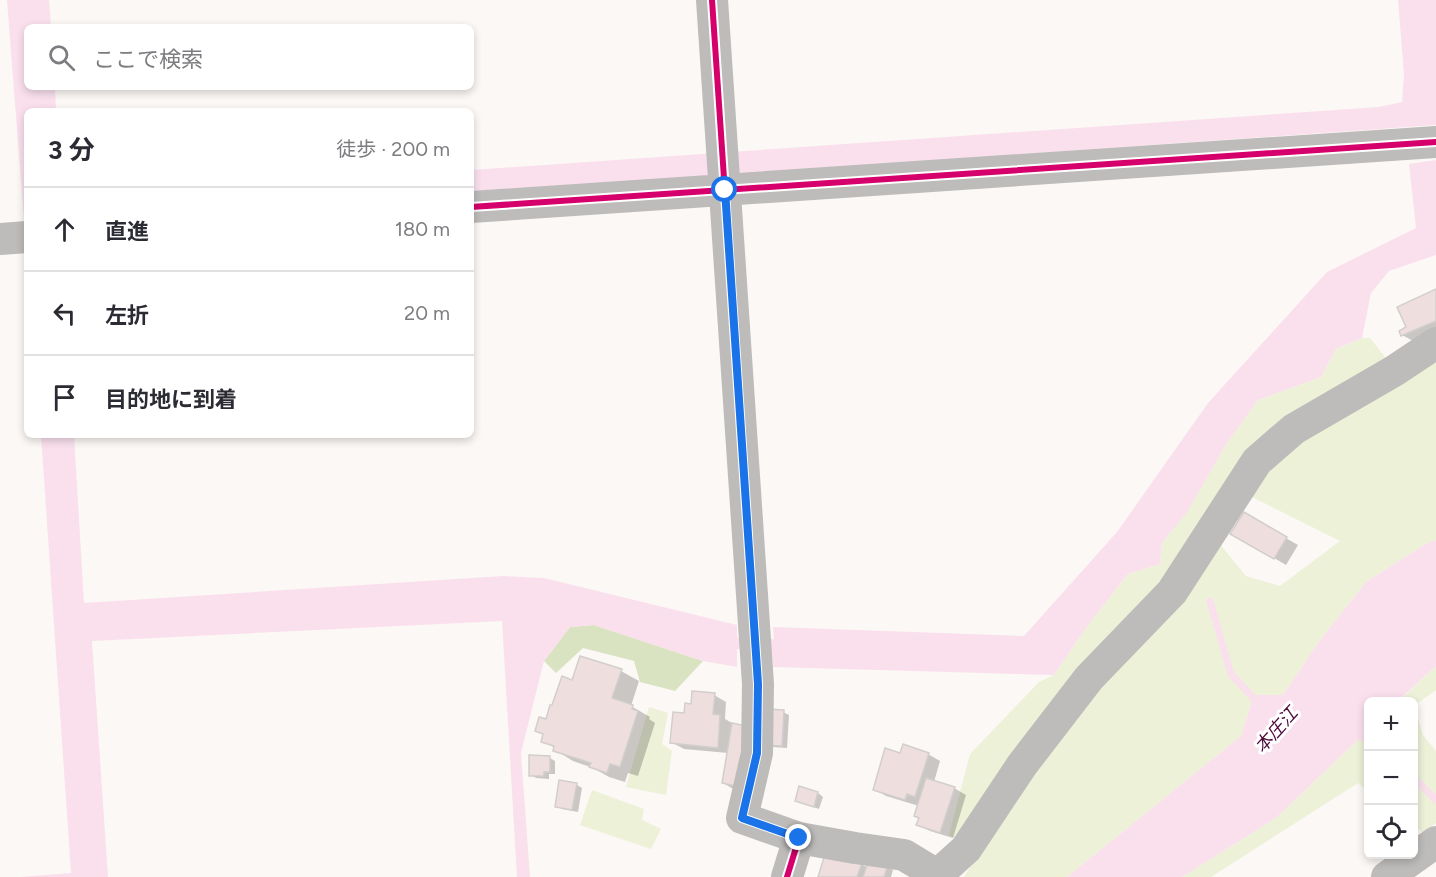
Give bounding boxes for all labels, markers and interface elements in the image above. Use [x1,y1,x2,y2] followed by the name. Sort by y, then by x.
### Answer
[24,24,474,90] search box
[45,41,78,74] icon: search
[93,46,203,73] text: ここで検索
[48,134,95,166] text: 3 分
[336,137,450,161] text: 徒歩 · 200 m
[711,176,737,202] route start
[48,213,81,246] icon: ahead
[395,217,450,241] text: 180 m
[105,218,149,245] text: 直進
[48,297,81,330] icon: left
[404,301,450,325] text: 20 m
[105,302,149,329] text: 左折
[48,381,81,414] icon: arrive
[105,386,237,413] text: 目的地に到着
[1364,697,1418,859] map controls
[1364,697,1418,751] button: +
[1250,701,1304,757] water label: 本庄江
[1364,751,1418,805] button: −
[1364,805,1418,859] button: locate
[785,824,811,850] route end

